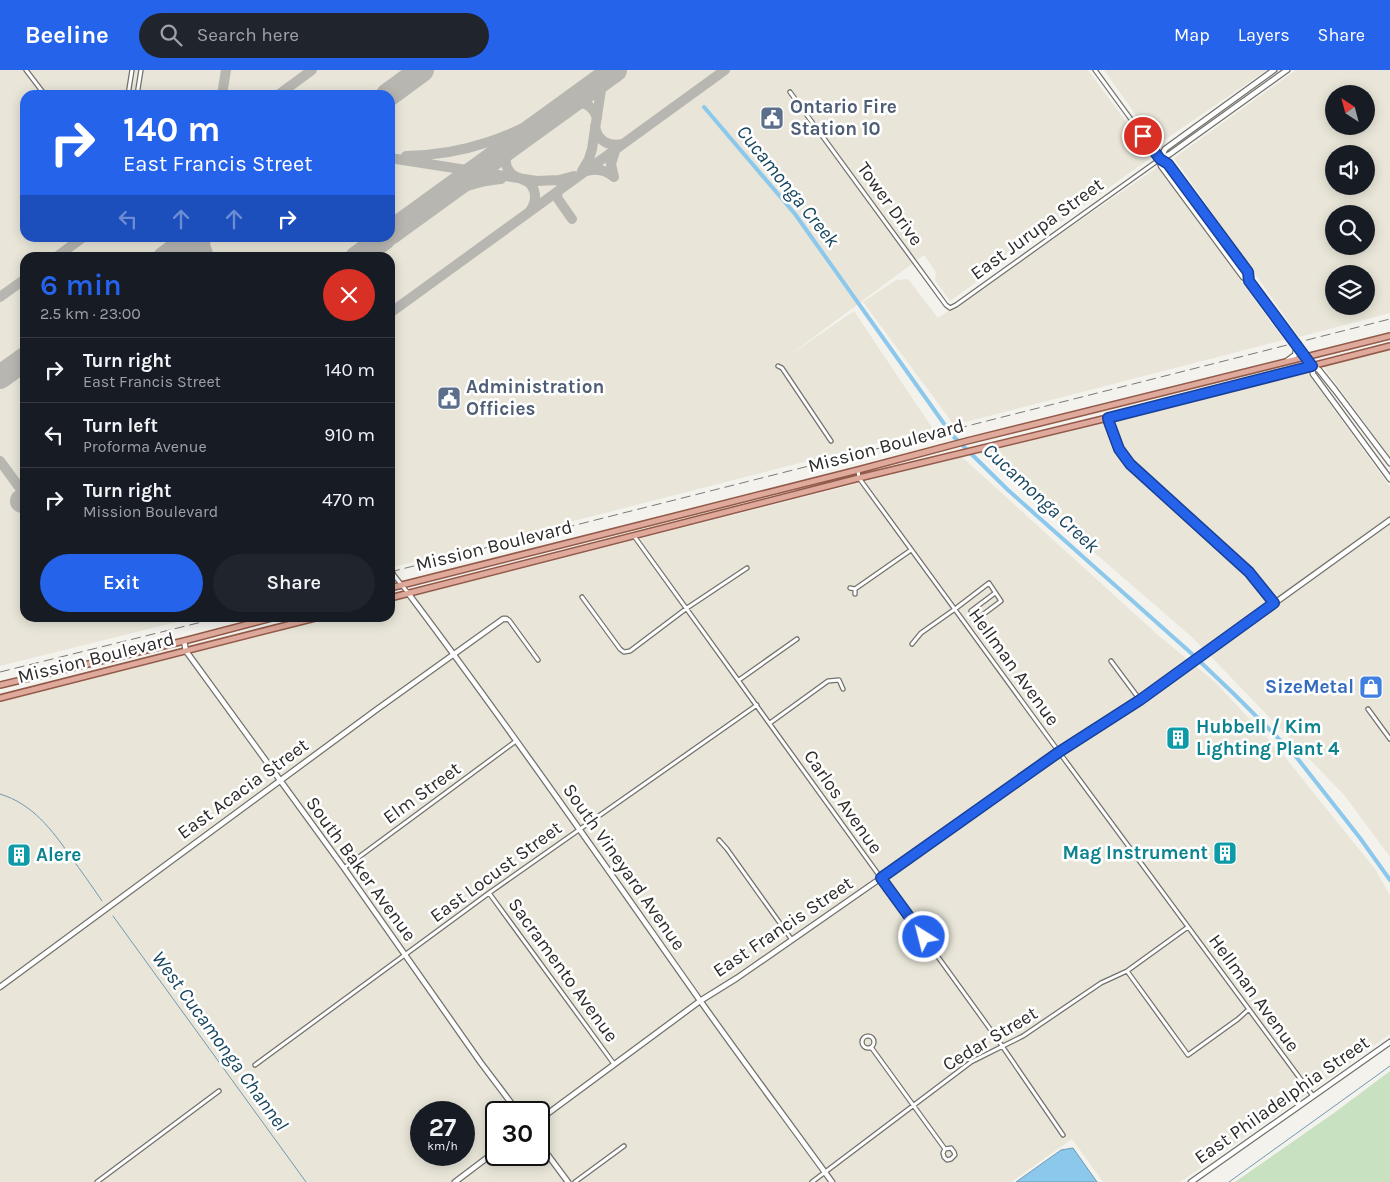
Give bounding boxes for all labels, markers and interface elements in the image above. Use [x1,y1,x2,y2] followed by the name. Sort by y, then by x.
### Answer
[139,13,489,58] search box
[25,21,109,49] text: Beeline
[157,21,185,49] icon: search
[197,24,299,46] text: Search here
[1174,24,1210,46] text: Map
[1238,24,1290,46] text: Layers
[1318,24,1365,46] text: Share
[1325,85,1375,135] north arrow
[1325,85,1375,315] map controls
[790,96,897,140] place label: Ontario Fire Station 10
[759,105,785,131] public building icon: Ontario Fire Station 10
[123,109,221,150] text: 140 m
[40,110,105,175] icon: right
[1122,115,1164,157] pin
[732,121,845,252] water label: Cucamonga Creek
[1129,122,1157,150] icon: arrive
[1325,145,1375,195] button: sound
[123,151,313,177] text: East Francis Street
[852,158,928,250] street label: Tower Drive
[966,174,1108,284] street label: East Jurupa Street
[114,205,142,233] icon: left
[167,205,195,233] icon: ahead
[220,205,248,233] icon: ahead
[273,205,301,233] icon: right
[1325,205,1375,255] button: search
[1325,265,1375,315] button: layers
[40,267,122,303] text: 6 min
[323,269,375,321] button: close
[40,304,141,323] text: 2.5 km · 23:00
[83,350,172,372] text: Turn right
[40,356,68,384] icon: right
[325,359,375,381] text: 140 m
[83,372,221,391] text: East Francis Street
[466,376,604,420] place label: Administration Officies
[436,385,462,411] public building icon: Administration Officies
[83,415,158,437] text: Turn left
[806,415,966,477] street label: Mission Boulevard
[40,421,68,449] icon: left
[324,424,375,446] text: 910 m
[83,437,207,456] text: Proforma Avenue
[978,438,1104,558] water label: Cucamonga Creek
[83,480,172,502] text: Turn right
[40,486,68,514] icon: right
[322,489,375,511] text: 470 m
[83,502,218,521] text: Mission Boulevard
[413,516,575,576] street label: Mission Boulevard
[40,554,203,612] button: Exit
[213,554,375,612] button: Share
[964,604,1064,730] street label: Hellman Avenue
[15,628,177,688] street label: Mission Boulevard
[1358,674,1384,700] shop icon: SizeMetal
[1265,676,1354,698] place label: SizeMetal
[1196,716,1340,760] place label: Hubbell / Kim Lighting Plant 4
[1165,725,1191,751] building icon: Hubbell / Kim Lighting Plant 4
[173,734,313,844] street label: East Acacia Street
[799,746,887,858] street label: Carlos Avenue
[379,758,465,828] street label: Elm Street
[558,779,690,955] street label: South Vineyard Avenue
[301,792,421,946] street label: South Baker Avenue
[426,817,566,927] street label: East Locust Street
[1212,840,1238,866] building icon: Mag Instrument
[6,842,32,868] building icon: Alere
[1062,842,1208,864] place label: Mag Instrument
[36,844,81,866] place label: Alere
[709,872,857,982] street label: East Francis Street
[503,894,623,1046] street label: Sacramento Avenue
[897,910,949,962] position arrow
[1204,930,1304,1056] street label: Hellman Avenue
[147,947,293,1135] water label: West Cucamonga Channel
[939,1002,1041,1076] street label: Cedar Street
[1191,1031,1373,1169] street label: East Philadelphia Street
[485,1101,550,1166] speed limit sign: 30
[429,1113,456,1142] text: 27
[427,1139,458,1153] text: km/h

